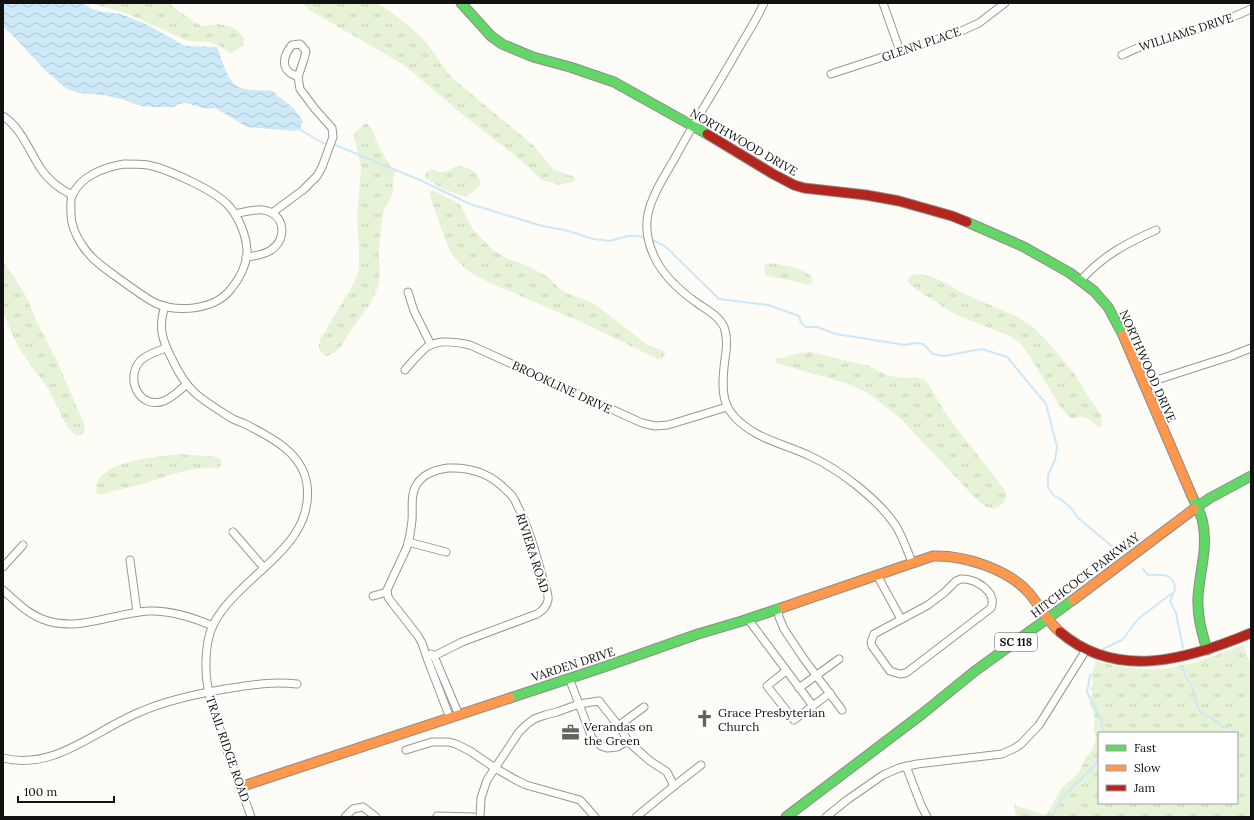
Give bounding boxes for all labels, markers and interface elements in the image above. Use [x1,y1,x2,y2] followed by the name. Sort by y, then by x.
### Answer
[1137,10,1235,54] street label: WILLIAMS DRIVE
[879,23,963,65] street label: GLENN PLACE
[688,105,800,179] street label: NORTHWOOD DRIVE
[1116,307,1180,425] street label: NORTHWOOD DRIVE
[510,357,614,417] street label: BROOKLINE DRIVE
[513,511,553,595] street label: RIVIERA ROAD
[1028,529,1143,621] street label: HITCHCOCK PARKWAY
[995,633,1037,651] road number: SC 118
[529,643,617,685] street label: VARDEN DRIVE
[203,694,253,804] street label: TRAIL RIDGE ROAD
[718,705,825,734] place label: Grace Presbyterian Church
[695,709,715,729] church icon: Grace Presbyterian Church
[583,719,653,748] place label: Verandas on the Green
[561,723,581,743] office icon: Verandas on the Green
[1098,732,1238,804] legend
[1134,740,1157,755] text: Fast
[1134,760,1161,775] text: Slow
[18,778,114,804] scale bar
[1133,780,1155,795] text: Jam
[24,784,57,799] text: 100 m

